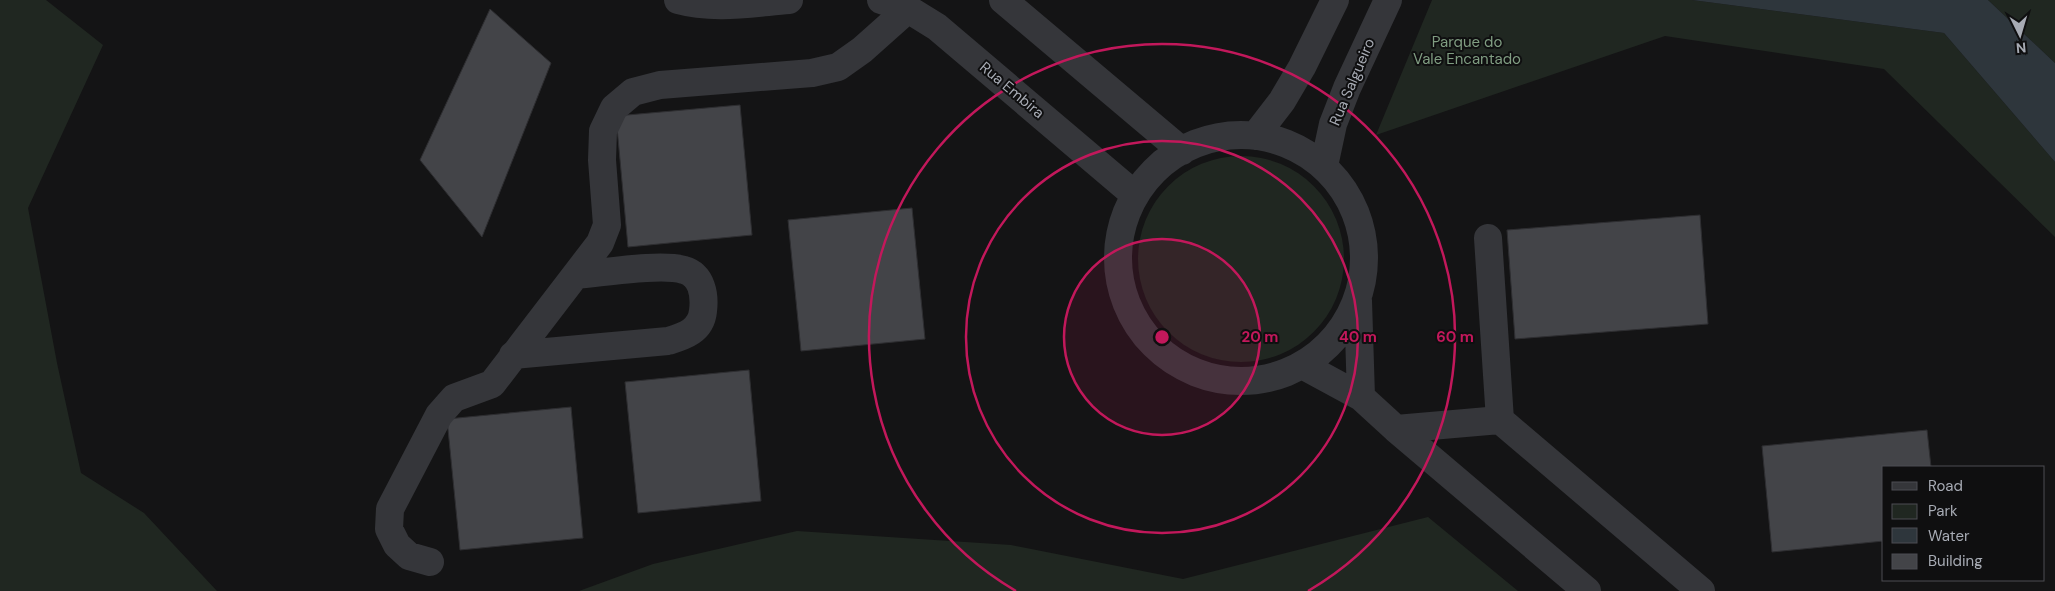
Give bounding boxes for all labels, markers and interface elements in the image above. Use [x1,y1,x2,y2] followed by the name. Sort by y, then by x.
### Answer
[1995,10,2045,60] north arrow
[1413,32,1521,69] park label: Parque do Vale Encantado
[1325,35,1379,129] street label: Rua Salgueiro
[2015,39,2027,57] text: N
[976,57,1048,123] street label: Rua Embira
[1242,327,1278,347] text: 20 m
[1339,327,1377,347] text: 40 m
[1436,327,1474,347] text: 60 m
[1153,328,1171,346] centre of rings
[1882,466,2045,581] legend
[1928,476,1963,496] text: Road
[1928,501,1958,521] text: Park
[1928,526,1970,546] text: Water
[1928,551,1983,571] text: Building

